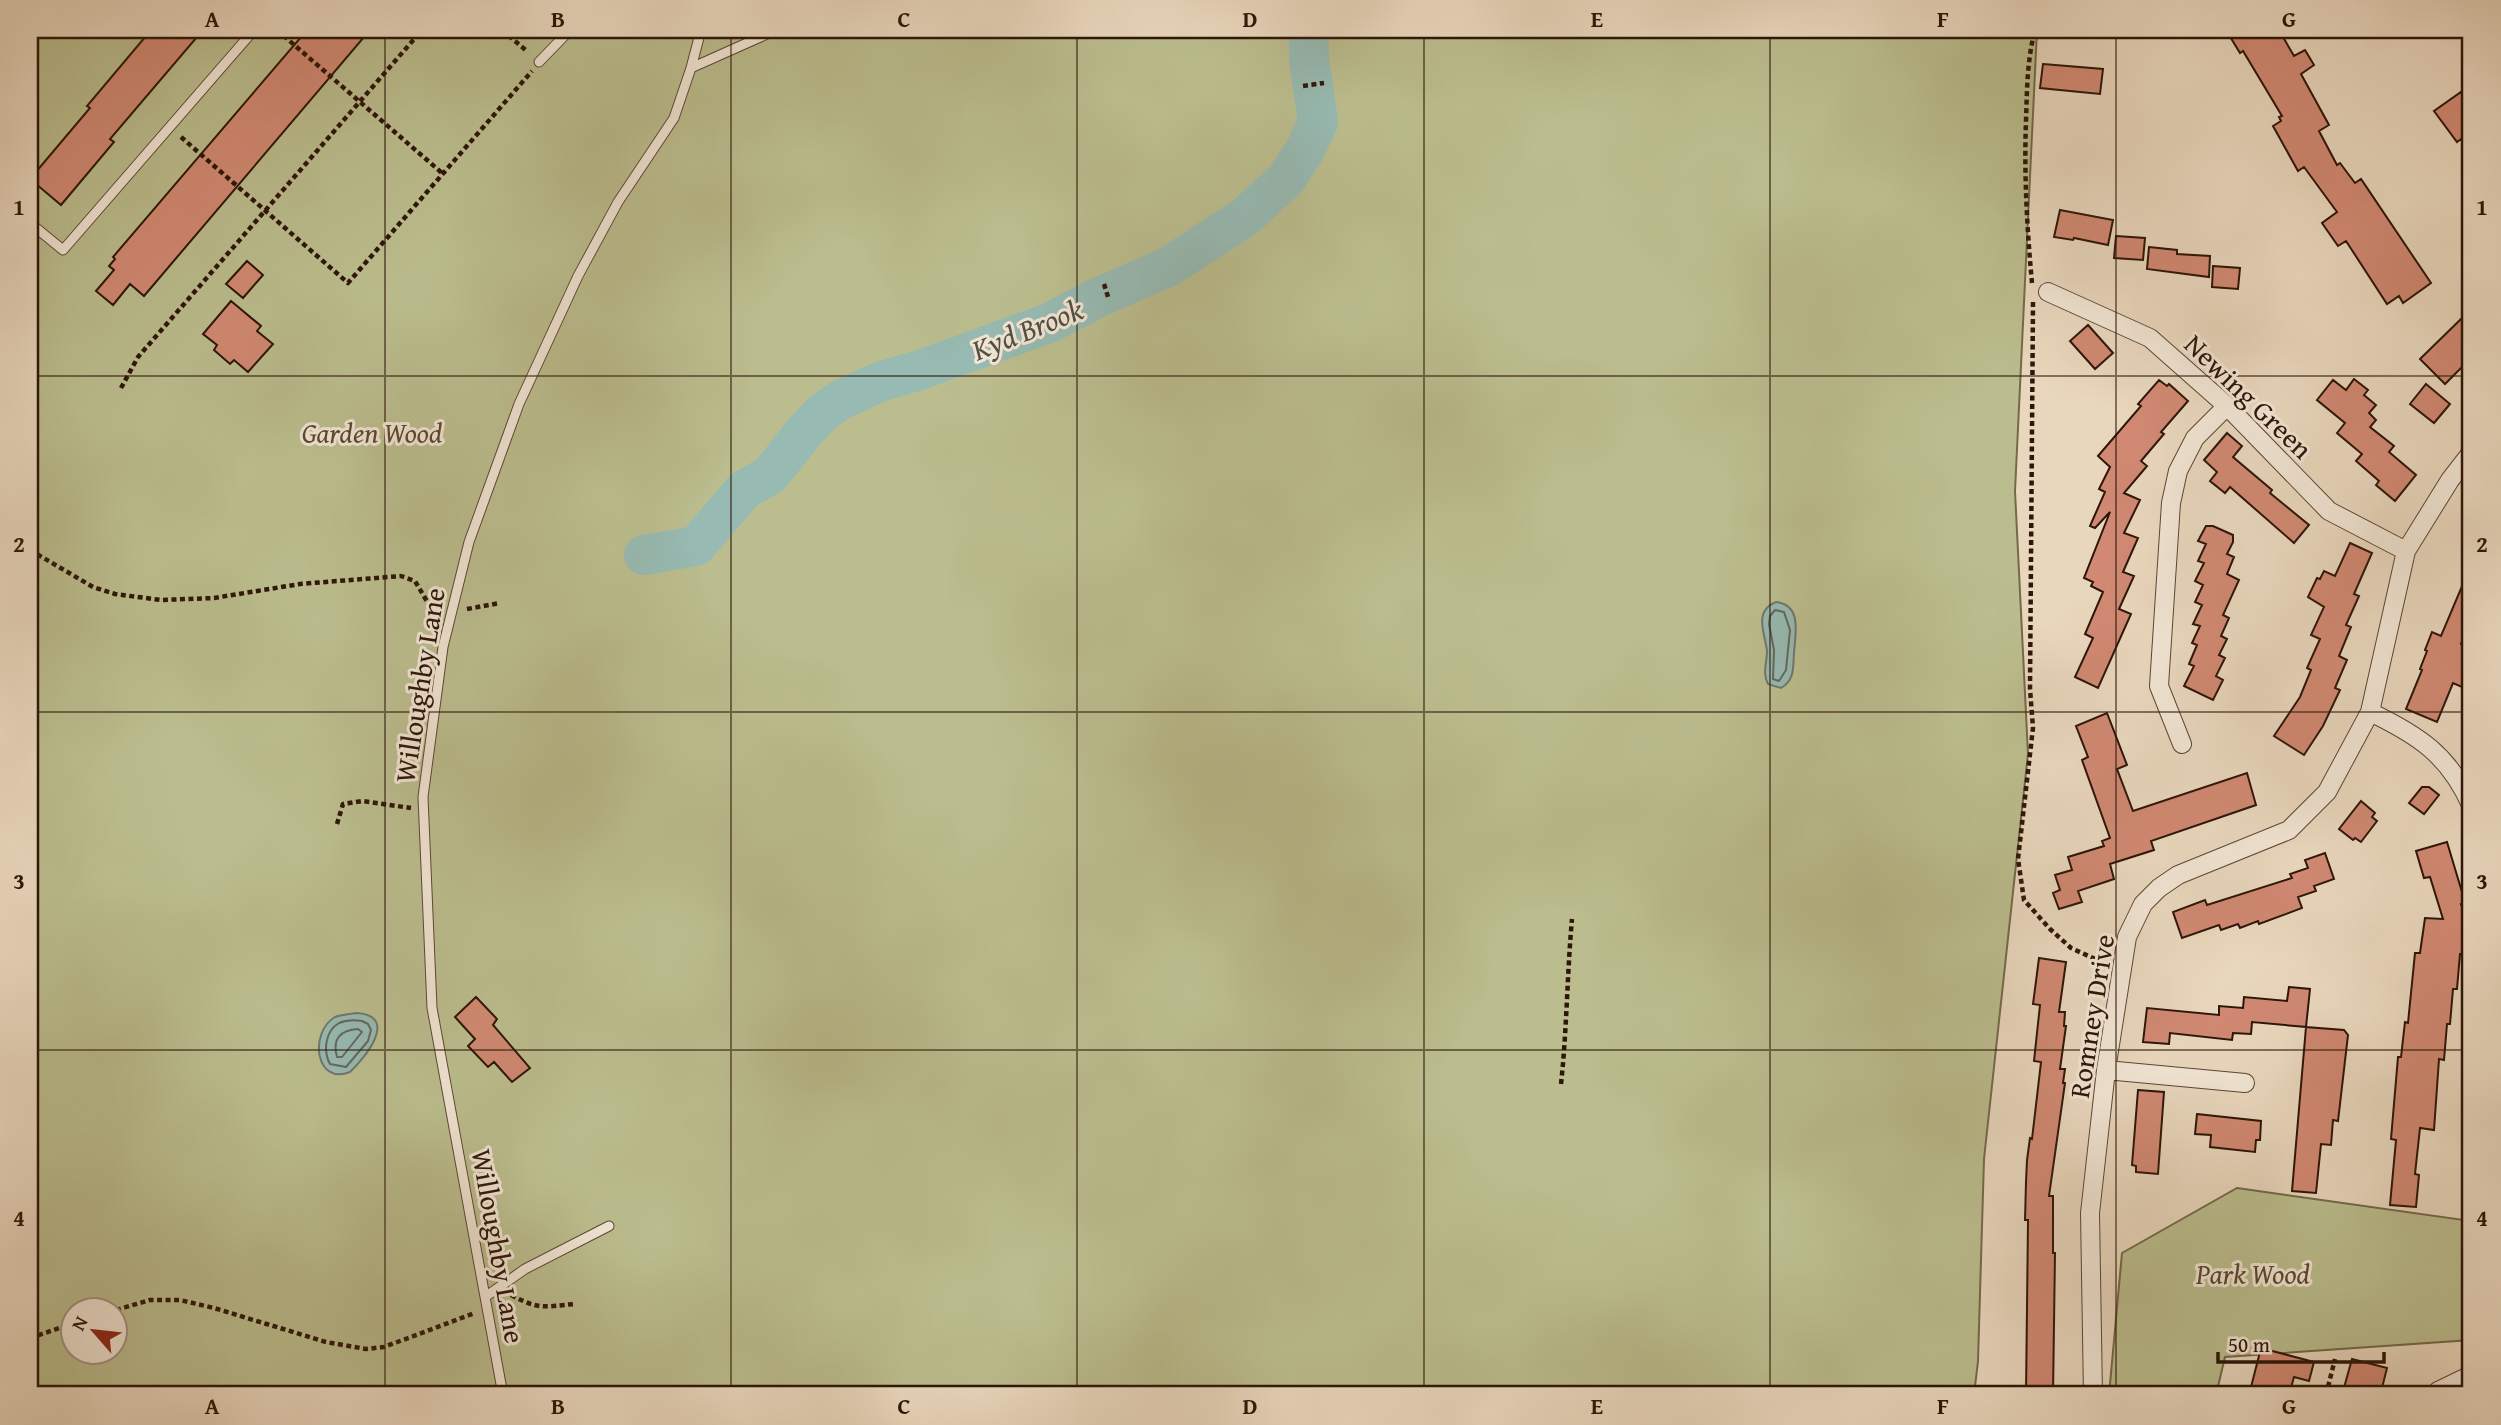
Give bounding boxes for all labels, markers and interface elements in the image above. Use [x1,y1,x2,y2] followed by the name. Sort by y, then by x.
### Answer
[205,2,220,35] text: A
[551,2,565,35] text: B
[897,2,911,35] text: C
[1243,2,1258,35] text: D
[1591,2,1603,35] text: E
[1937,2,1949,35] text: F
[2282,2,2296,35] text: G
[13,190,25,223] text: 1
[2476,190,2488,223] text: 1
[964,287,1090,372] water label: Kyd Brook
[2176,324,2323,468] street label: Newing Green
[302,412,442,453] park label: Garden Wood
[13,527,25,560] text: 2
[2476,527,2488,560] text: 2
[383,585,455,785] street label: Willoughby Lane
[13,864,25,897] text: 3
[2476,864,2488,897] text: 3
[2058,931,2124,1101] street label: Romney Drive
[462,1146,536,1346] street label: Willoughby Lane
[13,1201,25,1234] text: 4
[2476,1201,2488,1234] text: 4
[2195,1253,2310,1294] park label: Park Wood
[60,1296,130,1366] north arrow
[64,1311,94,1335] text: N
[2218,1320,2384,1364] scale bar
[2228,1329,2270,1360] text: 50 m
[205,1389,220,1422] text: A
[551,1389,565,1422] text: B
[897,1389,911,1422] text: C
[1243,1389,1258,1422] text: D
[1591,1389,1603,1422] text: E
[1937,1389,1949,1422] text: F
[2282,1389,2296,1422] text: G

